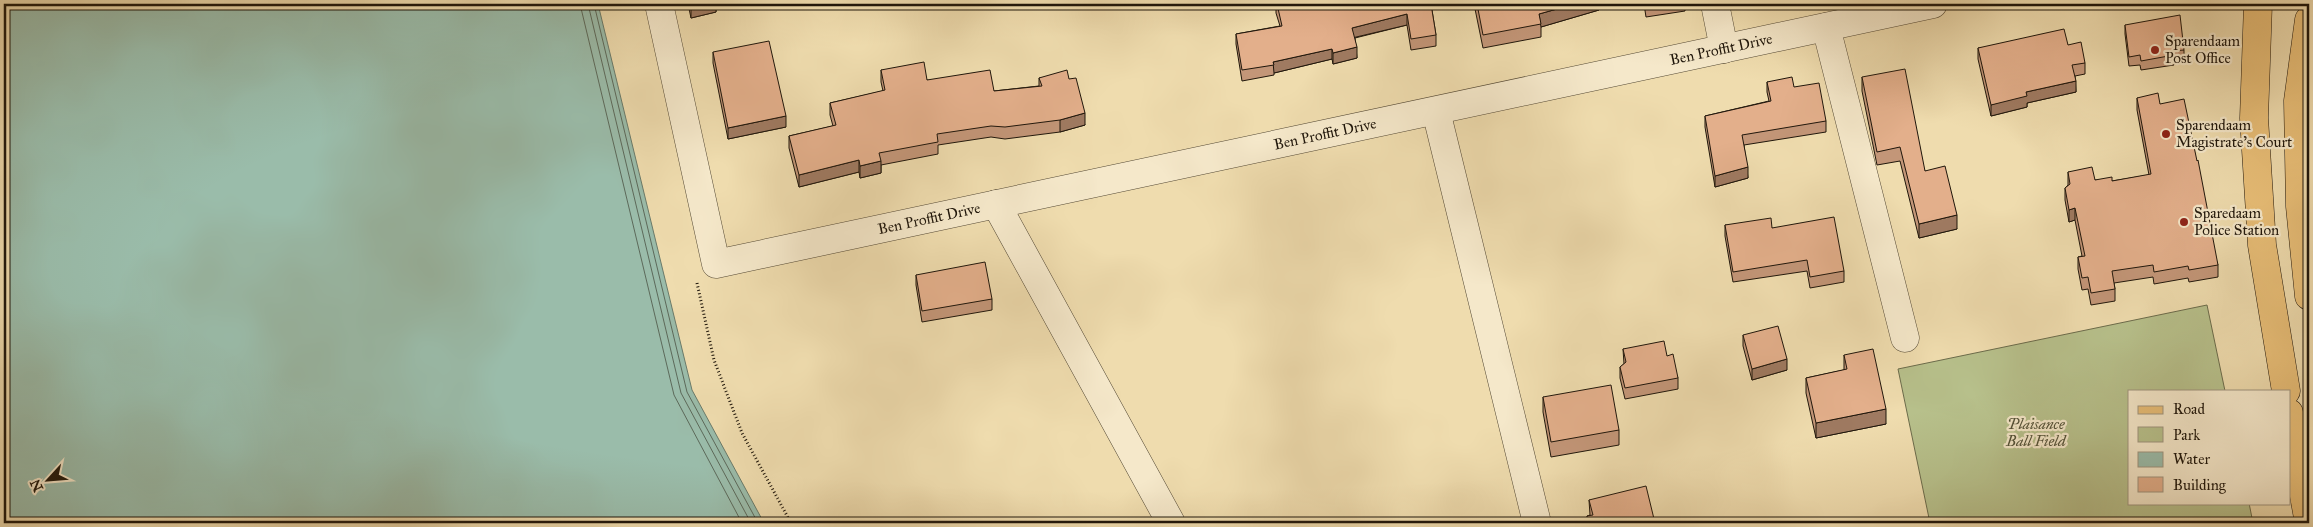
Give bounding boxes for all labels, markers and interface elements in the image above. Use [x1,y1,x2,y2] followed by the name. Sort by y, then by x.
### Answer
[1668,30,1774,69] street label: Ben Proffit Drive
[2165,32,2241,67] place label: Sparendaam Post Office
[2149,44,2161,56] marker: Sparendaam Post Office
[1272,114,1378,154] street label: Ben Proffit Drive
[2176,116,2293,151] place label: Sparendaam Magistrate's Court
[2160,128,2172,140] marker: Sparendaam Magistrate's Court
[876,199,982,238] street label: Ben Proffit Drive
[2194,204,2279,239] place label: Sparedaam Police Station
[2178,216,2190,228] marker: Sparedaam Police Station
[2128,390,2290,504] legend
[2173,400,2205,418] text: Road
[2005,415,2067,450] park label: Plaisance Ball Field
[2173,426,2200,444] text: Park
[2173,450,2210,468] text: Water
[22,454,72,504] north arrow
[26,476,47,495] text: N
[2173,476,2227,494] text: Building

